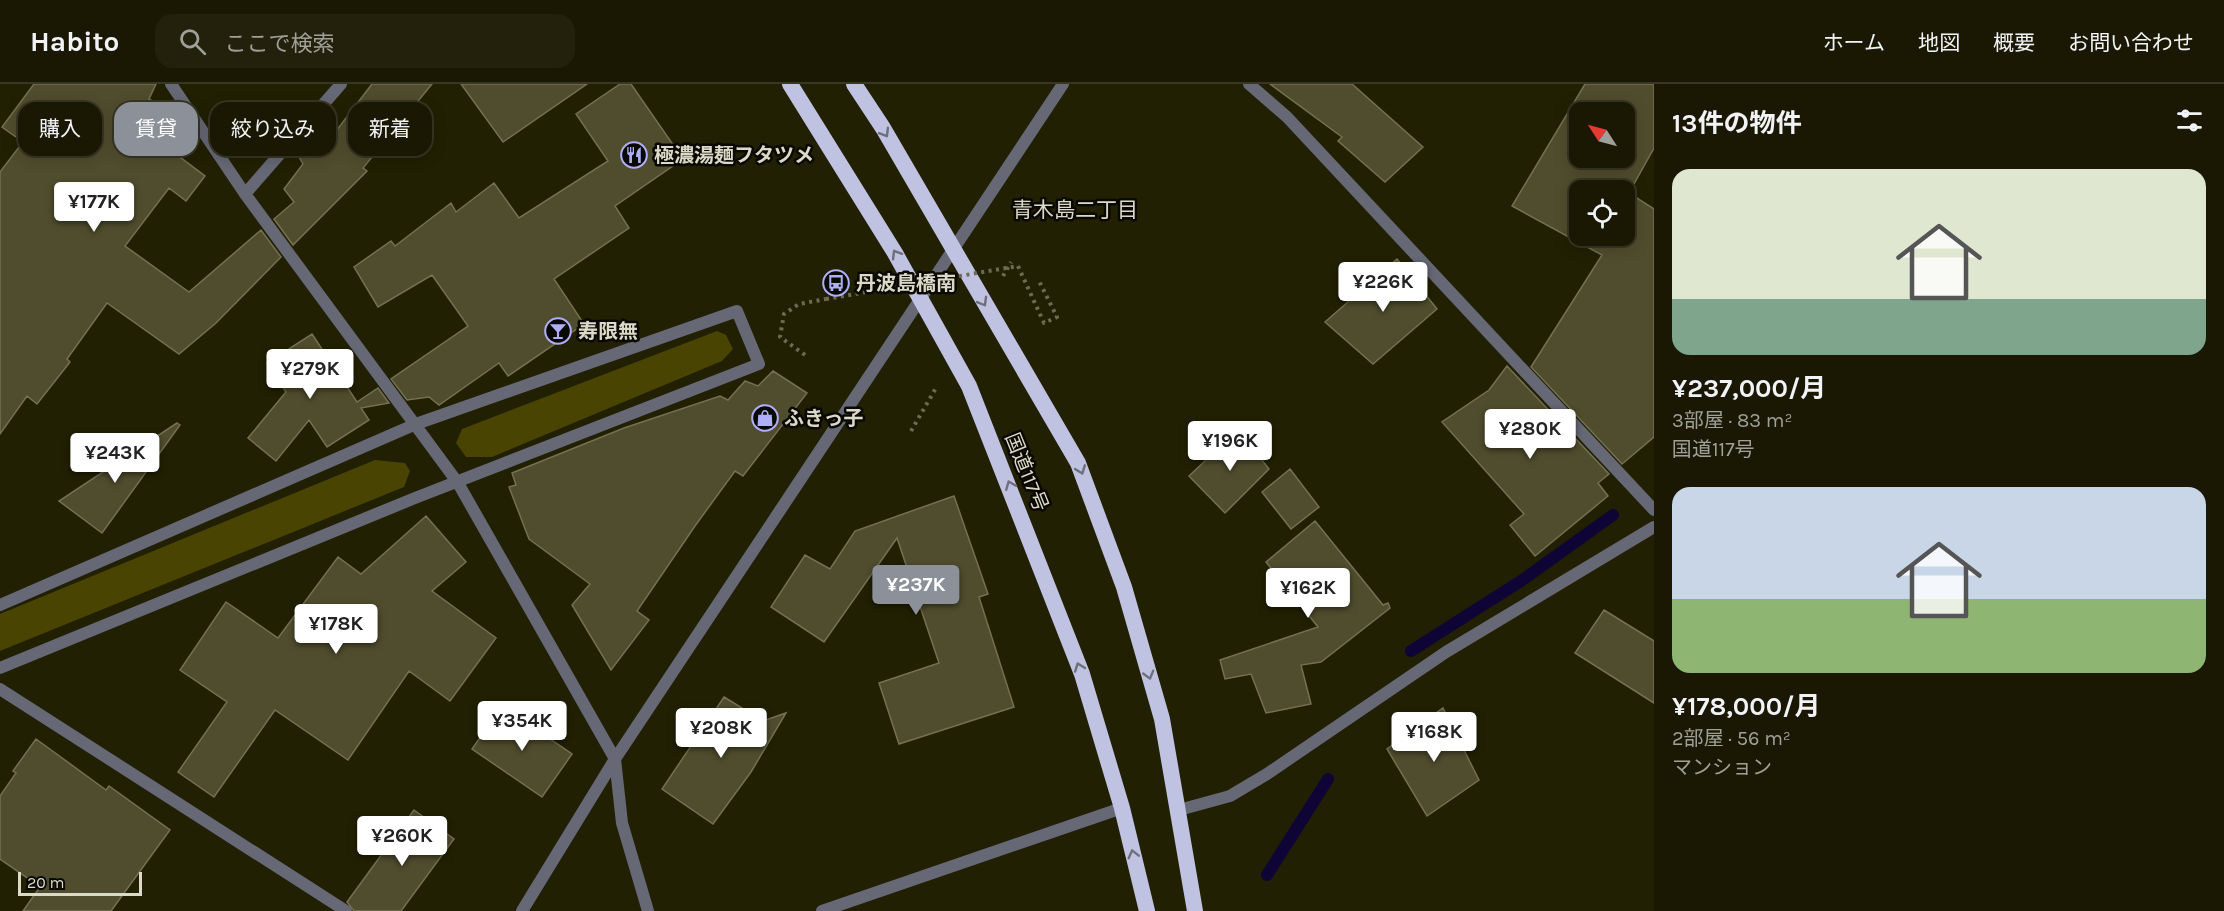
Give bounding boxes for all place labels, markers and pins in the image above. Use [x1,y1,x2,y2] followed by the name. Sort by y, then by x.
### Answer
[619,140,649,170] restaurant icon: 極濃湯麺フタツメ
[654,144,814,167] place label: 極濃湯麺フタツメ
[52,182,136,233] pin: ¥177K
[1341,262,1425,313] pin: ¥226K
[821,268,851,298] bus stop icon: 丹波島橋南
[856,272,956,295] place label: 丹波島橋南
[543,316,573,346] bar icon: 寿限無
[578,320,638,343] place label: 寿限無
[268,349,352,400] pin: ¥279K
[750,403,780,433] shop icon: ふきっ子
[784,407,863,430] place label: ふきっ子
[1488,409,1572,460] pin: ¥280K
[1188,421,1272,472] pin: ¥196K
[73,433,157,484] pin: ¥243K
[874,565,958,616] pin: ¥237K
[1266,568,1350,619] pin: ¥162K
[294,604,378,655] pin: ¥178K
[480,701,564,752] pin: ¥354K
[679,708,763,759] pin: ¥208K
[1392,712,1476,763] pin: ¥168K
[360,816,444,867] pin: ¥260K

